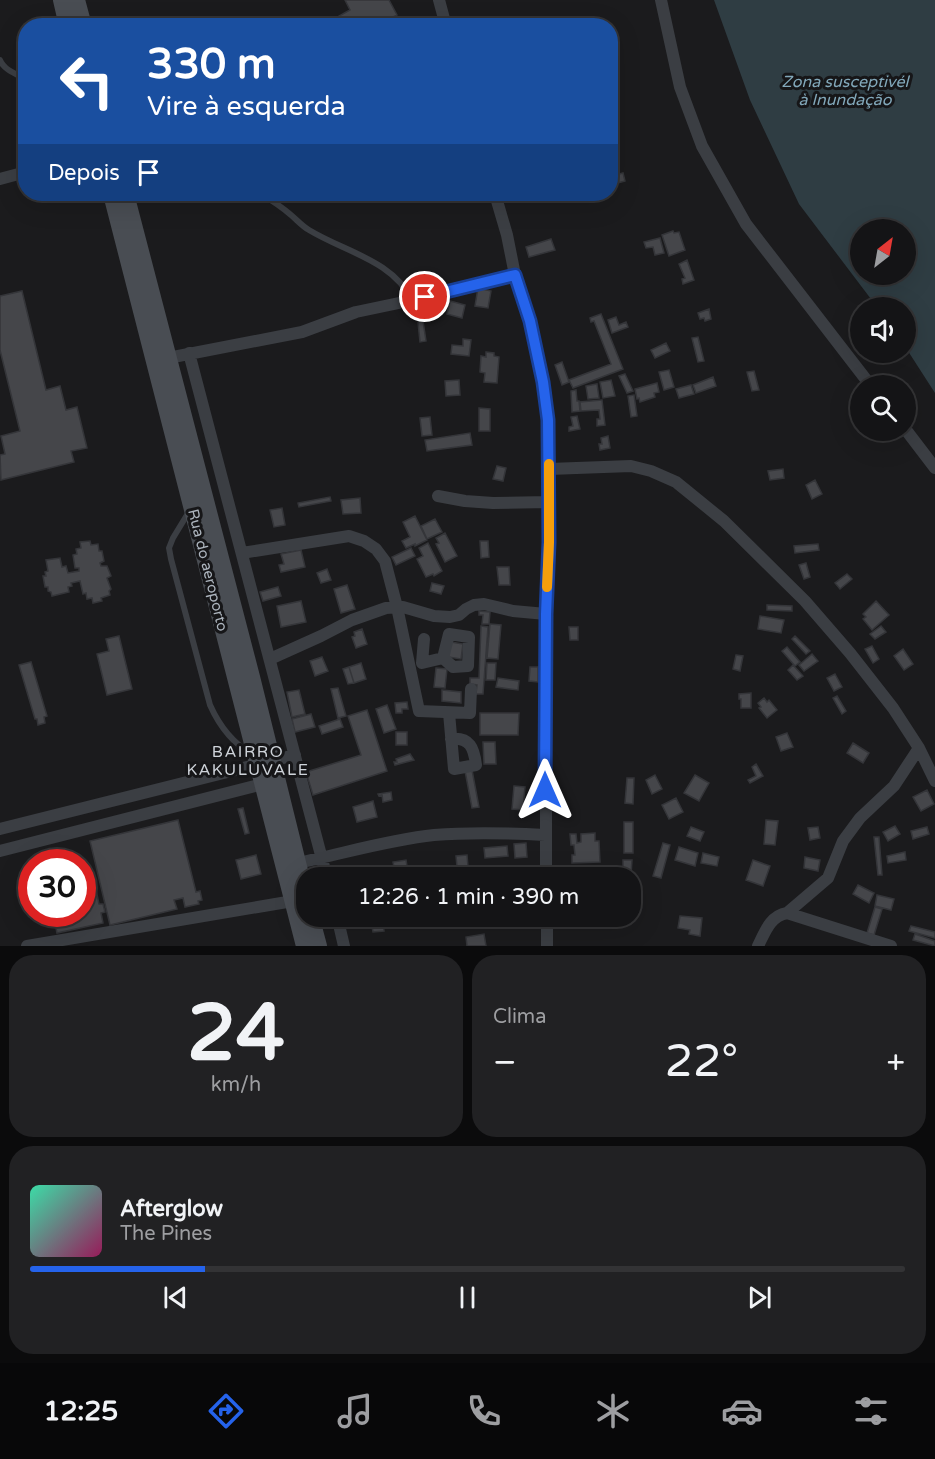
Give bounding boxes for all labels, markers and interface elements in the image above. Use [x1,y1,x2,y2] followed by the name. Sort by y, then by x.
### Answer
[147,39,276,90] text: 330 m
[48,42,126,120] icon: left
[782,72,911,110] water label: Zona susceptivél à Inundação
[147,90,346,123] text: Vire à esquerda
[132,156,165,189] icon: arrive
[48,160,120,186] text: Depois
[850,219,916,285] north arrow
[850,219,916,441] map controls
[399,271,450,322] pin
[408,280,441,313] icon: arrive
[850,297,916,363] button: sound
[850,375,916,441] button: search
[184,507,232,633] street label: Rua do aeroporto
[187,742,309,780] district label: BAIRRO KAKULUVALE
[513,758,577,822] position arrow
[18,849,96,927] speed limit sign: 30
[358,884,579,910] text: 12:26 · 1 min · 390 m
[187,987,285,1081] text: 24
[493,1005,546,1029] text: Clima
[665,1035,738,1089] text: 22°
[493,1043,517,1082] text: −
[886,1043,905,1082] text: +
[211,1073,261,1097] text: km/h
[120,1196,223,1222] text: Afterglow
[120,1222,212,1246] text: The Pines
[159,1281,192,1314] icon: previous
[451,1281,484,1314] icon: pause
[743,1281,776,1314] icon: next
[205,1390,247,1432] icon: directions
[334,1390,376,1432] icon: music
[463,1390,505,1432] icon: phone
[592,1390,634,1432] icon: climate
[721,1390,763,1432] icon: car
[850,1390,892,1432] icon: filters
[43,1395,118,1428] text: 12:25

